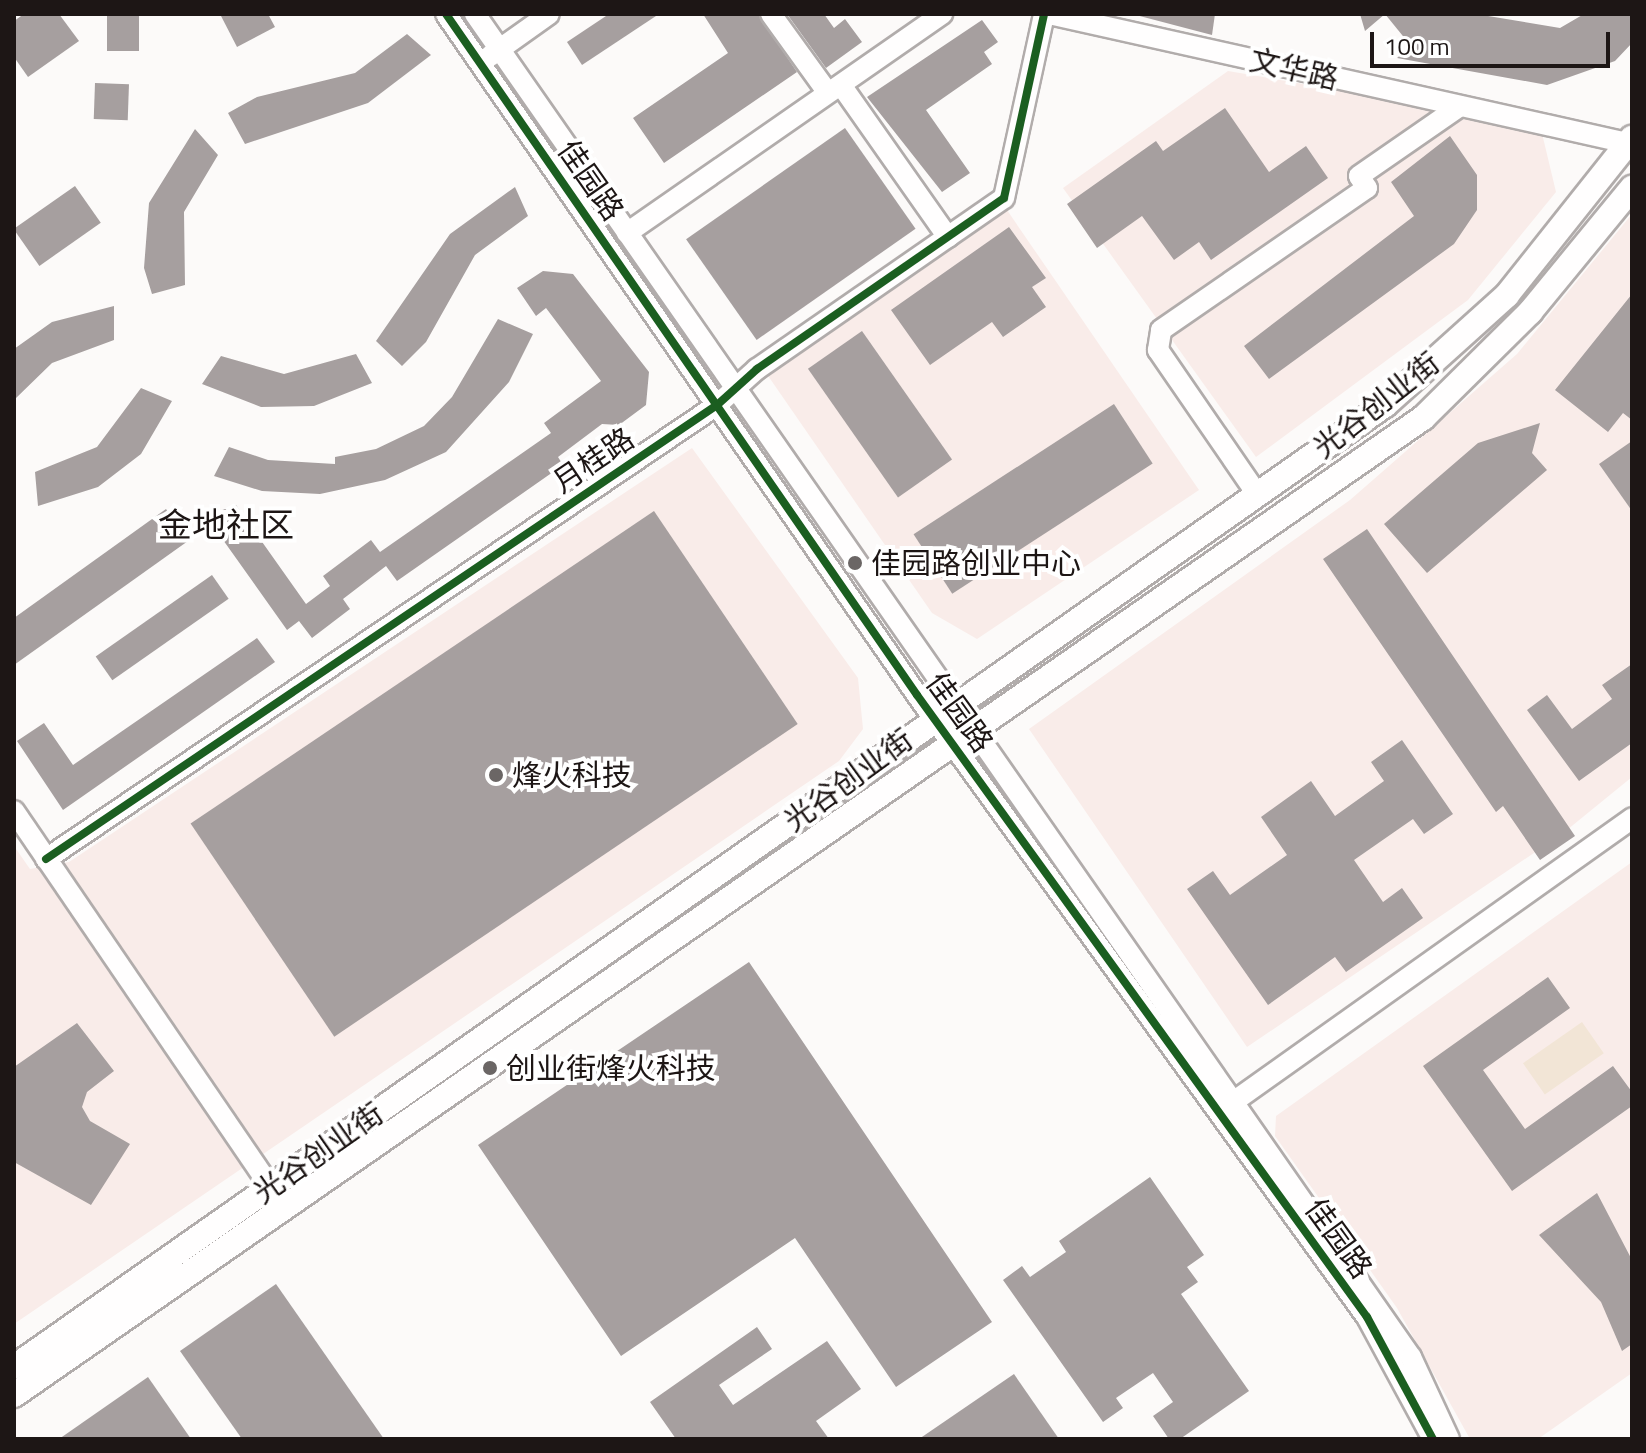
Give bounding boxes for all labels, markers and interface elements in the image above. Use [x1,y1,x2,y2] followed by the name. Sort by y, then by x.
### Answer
[1374,16,1614,66] scale bar
[1384,28,1450,64] text: 100 m
[1246,41,1342,97] street label: 文华路
[550,133,632,227] street label: 佳园路
[1306,345,1446,465] street label: 光谷创业街
[546,420,640,500] street label: 月桂路
[158,505,294,545] district label: 金地社区
[871,545,1081,581] place label: 佳园路创业中心
[846,554,864,572] marker: 佳园路创业中心
[919,665,1001,759] street label: 佳园路
[777,721,919,839] street label: 光谷创业街
[512,757,632,793] place label: 烽火科技
[487,766,505,784] marker: 烽火科技
[506,1050,716,1086] place label: 创业街烽火科技
[481,1059,499,1077] marker: 创业街烽火科技
[246,1095,390,1211] street label: 光谷创业街
[1298,1191,1380,1285] street label: 佳园路

